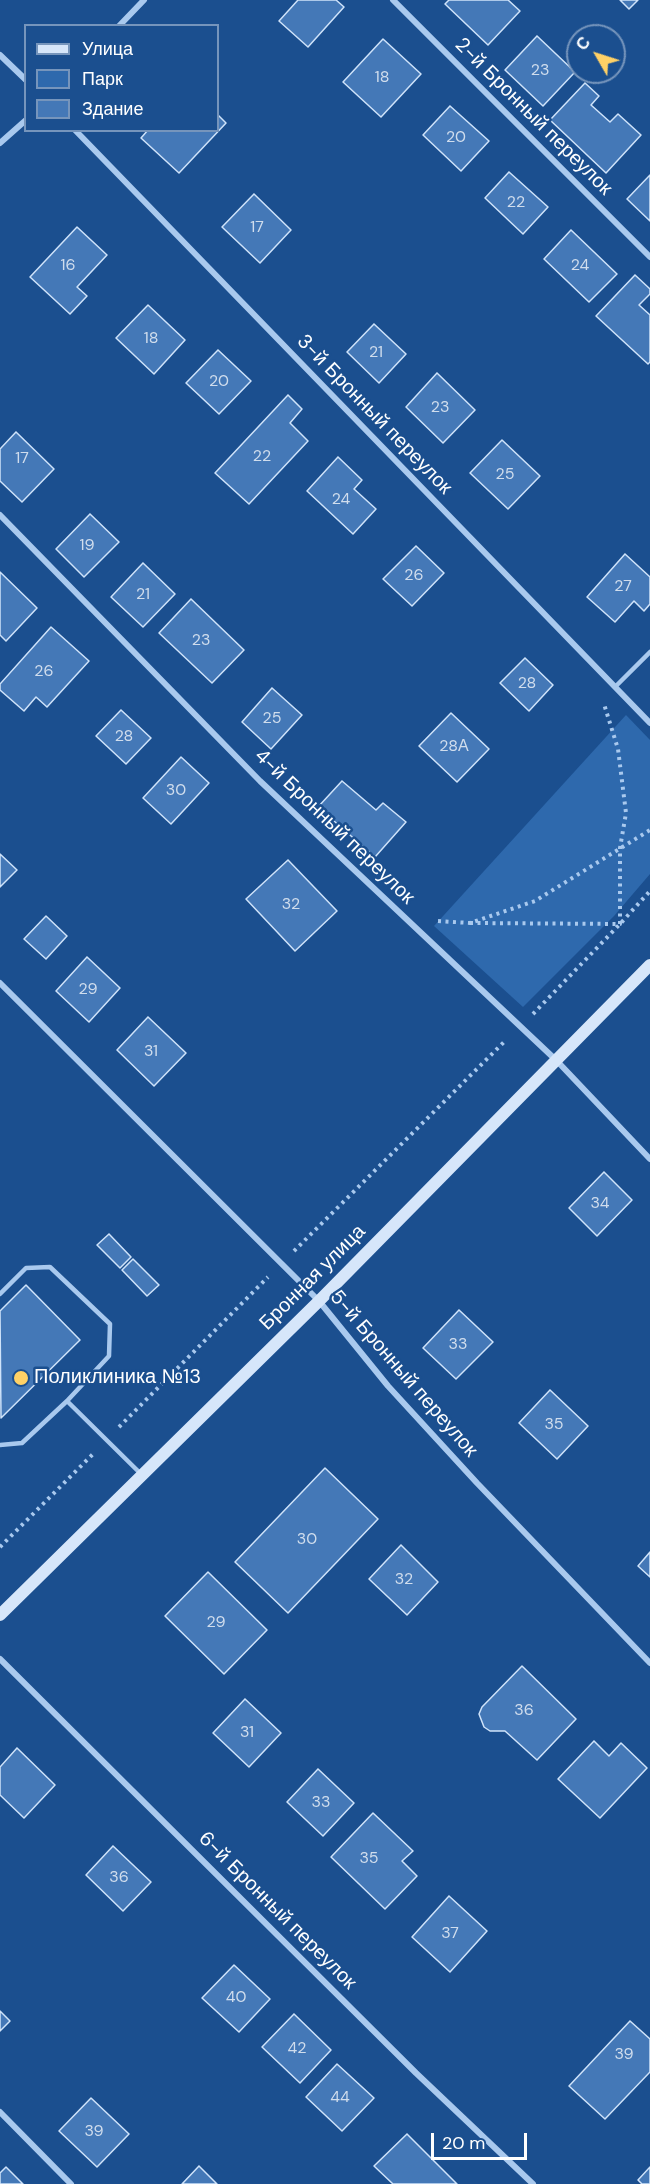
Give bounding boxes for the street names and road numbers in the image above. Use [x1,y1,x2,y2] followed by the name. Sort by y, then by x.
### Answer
[449,33,617,201] street label: 2-й Бронный переулок
[291,330,457,500] street label: 3-й Бронный переулок
[249,744,419,910] street label: 4-й Бронный переулок
[255,1220,371,1336] street label: Бронная улица
[324,1286,482,1462] street label: 5-й Бронный переулок
[193,1827,361,1995] street label: 6-й Бронный переулок

